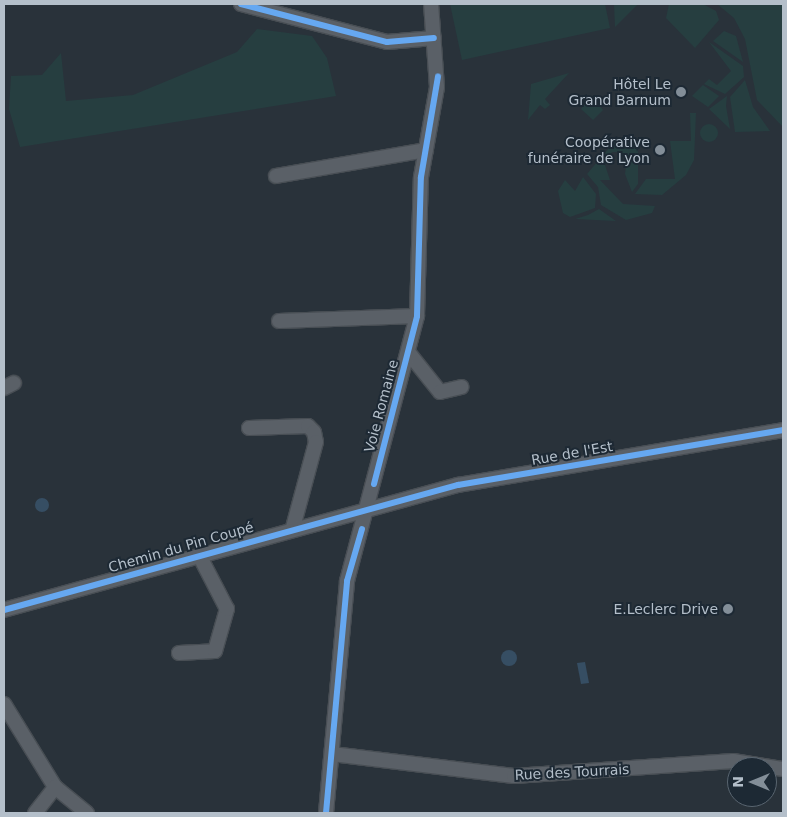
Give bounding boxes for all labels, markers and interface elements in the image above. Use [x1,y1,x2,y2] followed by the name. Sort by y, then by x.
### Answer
[569,76,671,108] place label: Hôtel Le Grand Barnum
[675,86,687,98] marker: Hôtel Le Grand Barnum
[528,134,650,166] place label: Coopérative funéraire de Lyon
[654,144,666,156] marker: Coopérative funéraire de Lyon
[361,358,401,454] street label: Voie Romaine
[530,438,614,468] street label: Rue de l'Est
[106,518,256,576] street label: Chemin du Pin Coupé
[613,601,718,617] place label: E.Leclerc Drive
[722,603,734,615] marker: E.Leclerc Drive
[727,757,777,807] north arrow
[514,761,630,783] street label: Rue des Tourrais
[730,776,746,788] text: N

